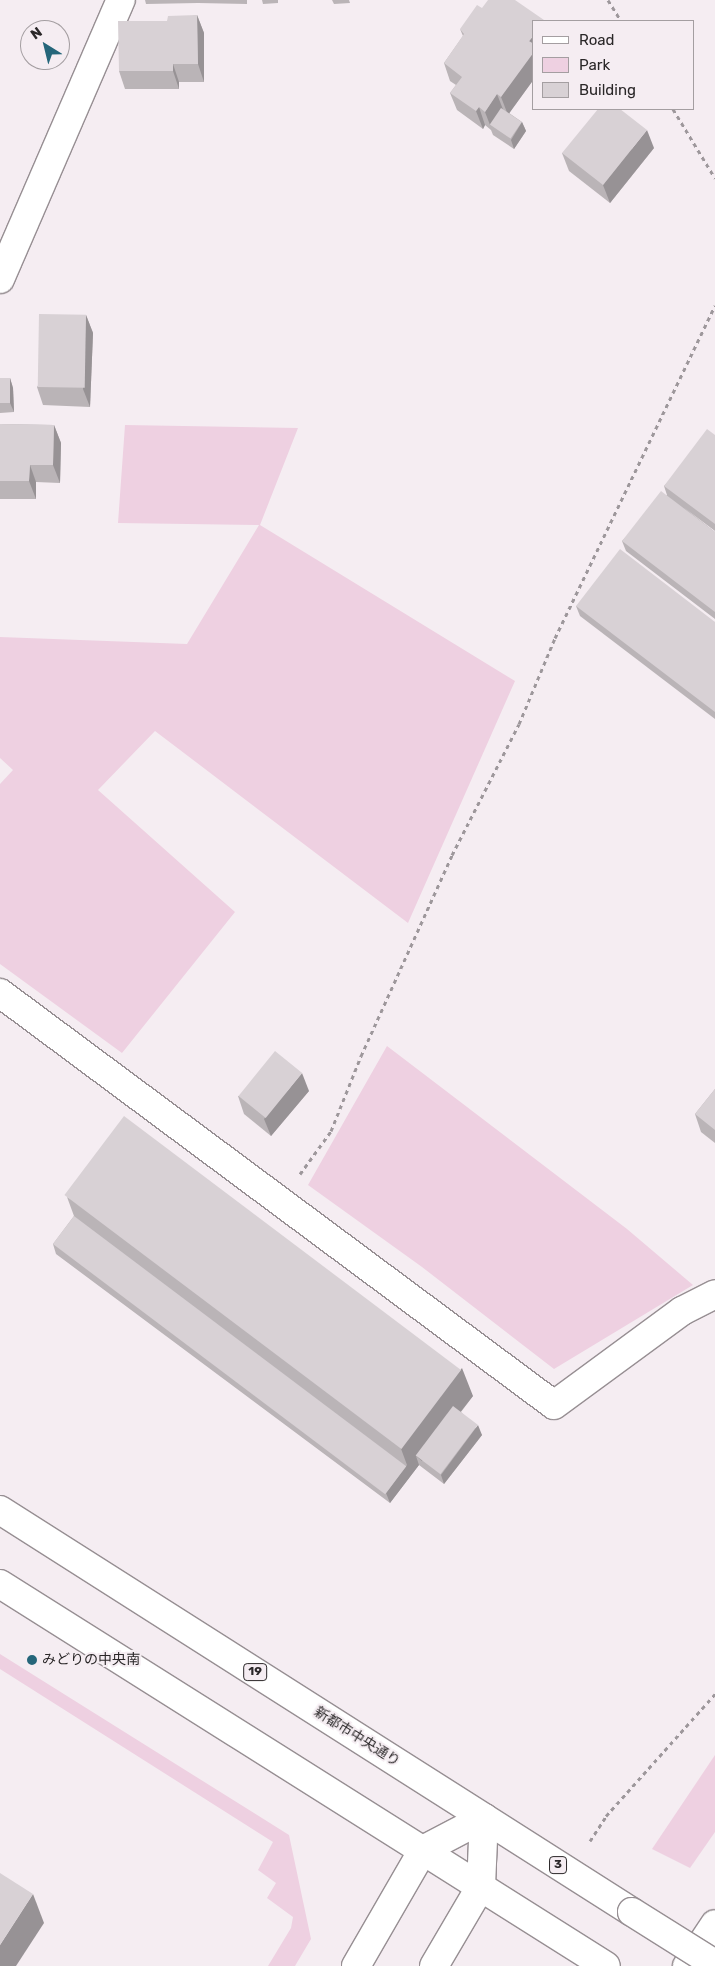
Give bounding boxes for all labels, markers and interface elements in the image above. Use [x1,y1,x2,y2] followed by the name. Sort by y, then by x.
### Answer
[20,20,70,70] north arrow
[532,20,695,110] legend
[27,23,46,43] text: N
[579,31,615,49] text: Road
[579,56,610,74] text: Park
[579,81,636,99] text: Building
[42,1652,140,1668] place label: みどりの中央南
[26,1654,38,1666] marker: みどりの中央南
[242,1662,268,1681] road number: 19
[311,1704,403,1770] street label: 新都市中央通り
[548,1856,568,1874] road number: 3

